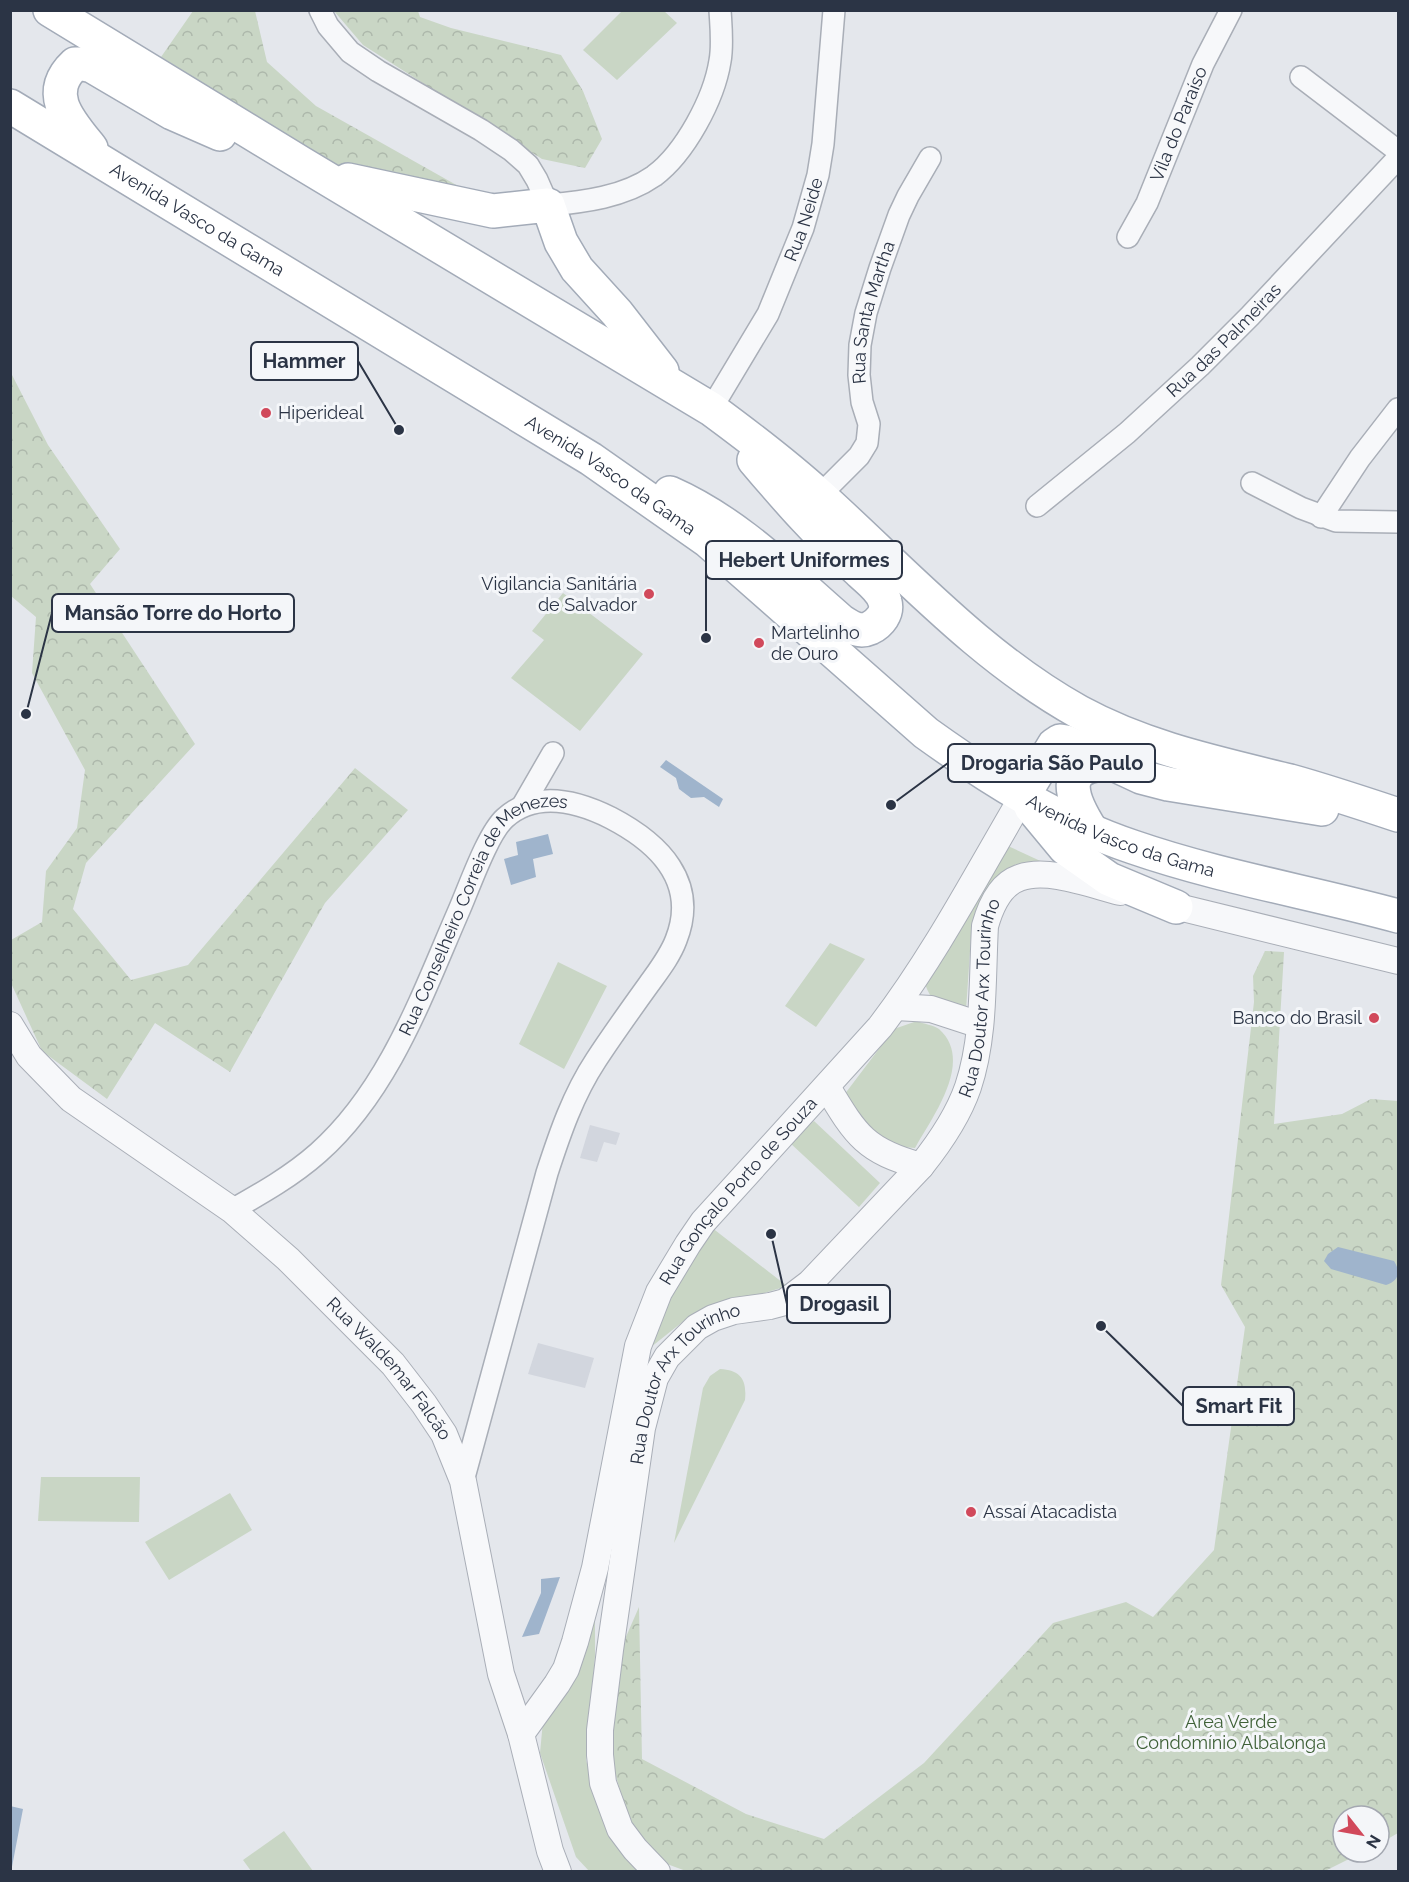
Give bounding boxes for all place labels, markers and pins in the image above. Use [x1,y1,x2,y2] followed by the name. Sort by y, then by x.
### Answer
[251,342,358,380] callout: Hammer
[278,402,364,423] place label: Hiperideal
[259,406,273,420] marker: Hiperideal
[706,541,902,579] callout: Hebert Uniformes
[481,573,638,615] place label: Vigilancia Sanitária de Salvador
[642,587,656,601] marker: Vigilancia Sanitária de Salvador
[52,594,294,632] callout: Mansão Torre do Horto
[771,622,860,664] place label: Martelinho de Ouro
[752,636,766,650] marker: Martelinho de Ouro
[948,744,1155,782] callout: Drogaria São Paulo
[1233,1007,1362,1028] place label: Banco do Brasil
[1367,1011,1381,1025] marker: Banco do Brasil
[787,1285,890,1323] callout: Drogasil
[1183,1387,1294,1425] callout: Smart Fit
[983,1501,1117,1522] place label: Assaí Atacadista
[964,1505,978,1519] marker: Assaí Atacadista

